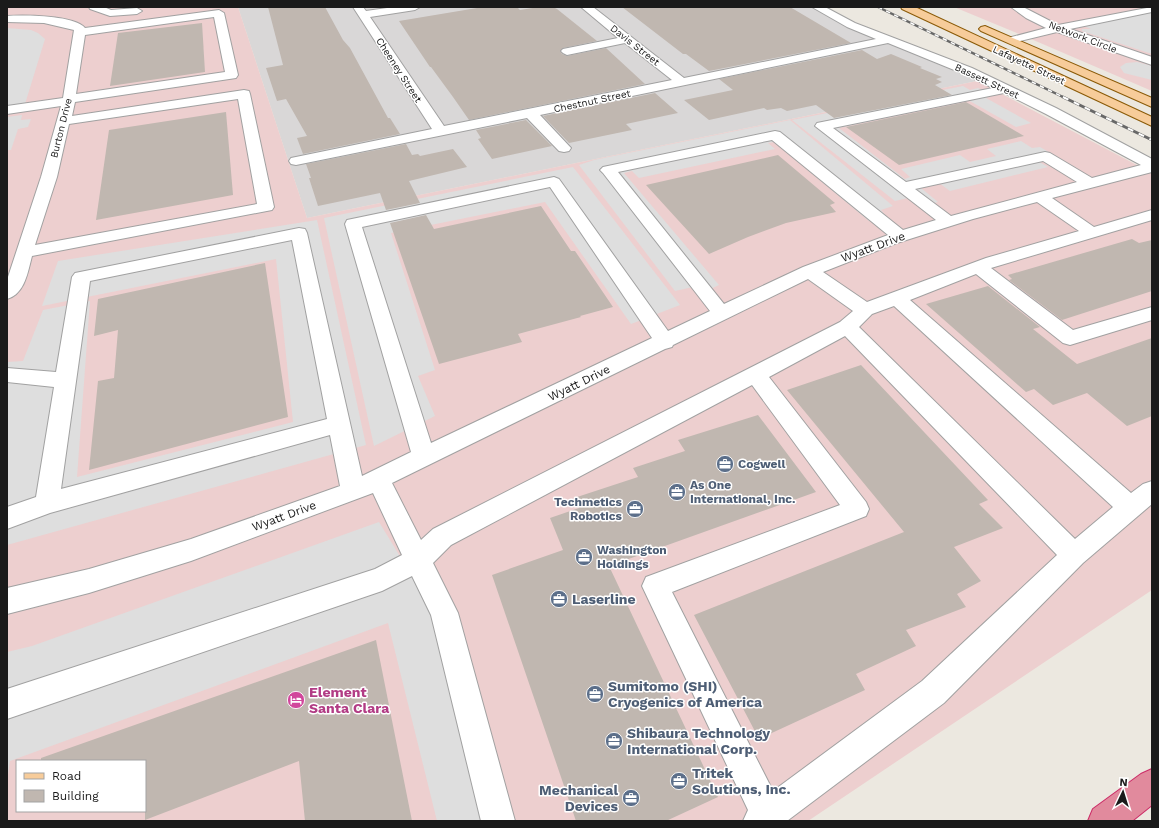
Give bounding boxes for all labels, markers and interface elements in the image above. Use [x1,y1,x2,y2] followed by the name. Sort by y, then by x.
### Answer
[1047,19,1119,55] street label: Network Circle
[608,22,662,68] street label: Davis Street
[374,36,424,105] street label: Cheeney Street
[991,43,1068,87] street label: Lafayette Street
[953,61,1022,101] street label: Bassett Street
[553,87,632,115] street label: Chestnut Street
[48,97,74,159] street label: Burton Drive
[839,229,907,265] street label: Wyatt Drive
[546,362,612,404] street label: Wyatt Drive
[715,454,735,474] office icon: Cogwell
[738,457,785,471] place label: Cogwell
[690,478,796,506] place label: As One International, Inc.
[667,482,687,502] office icon: As One International, Inc.
[554,495,623,523] place label: Techmetics Robotics
[250,498,318,534] street label: Wyatt Drive
[625,499,645,519] office icon: Techmetics Robotics
[597,543,667,571] place label: Washington Holdings
[574,547,594,567] office icon: Washington Holdings
[549,589,569,609] office icon: Laserline
[572,591,636,607] place label: Laserline
[608,678,763,710] place label: Sumitomo (SHI) Cryogenics of America
[309,684,390,716] place label: Element Santa Clara
[585,684,605,704] office icon: Sumitomo (SHI) Cryogenics of America
[286,690,306,710] hotel icon: Element Santa Clara
[627,725,770,757] place label: Shibaura Technology International Corp.
[604,731,624,751] office icon: Shibaura Technology International Corp.
[16,760,146,812] legend
[692,765,791,797] place label: Tritek Solutions, Inc.
[52,769,81,783] text: Road
[669,771,689,791] office icon: Tritek Solutions, Inc.
[1103,772,1143,812] north arrow
[1119,776,1128,789] text: N
[539,782,619,814] place label: Mechanical Devices
[621,788,641,808] office icon: Mechanical Devices
[52,789,99,803] text: Building

